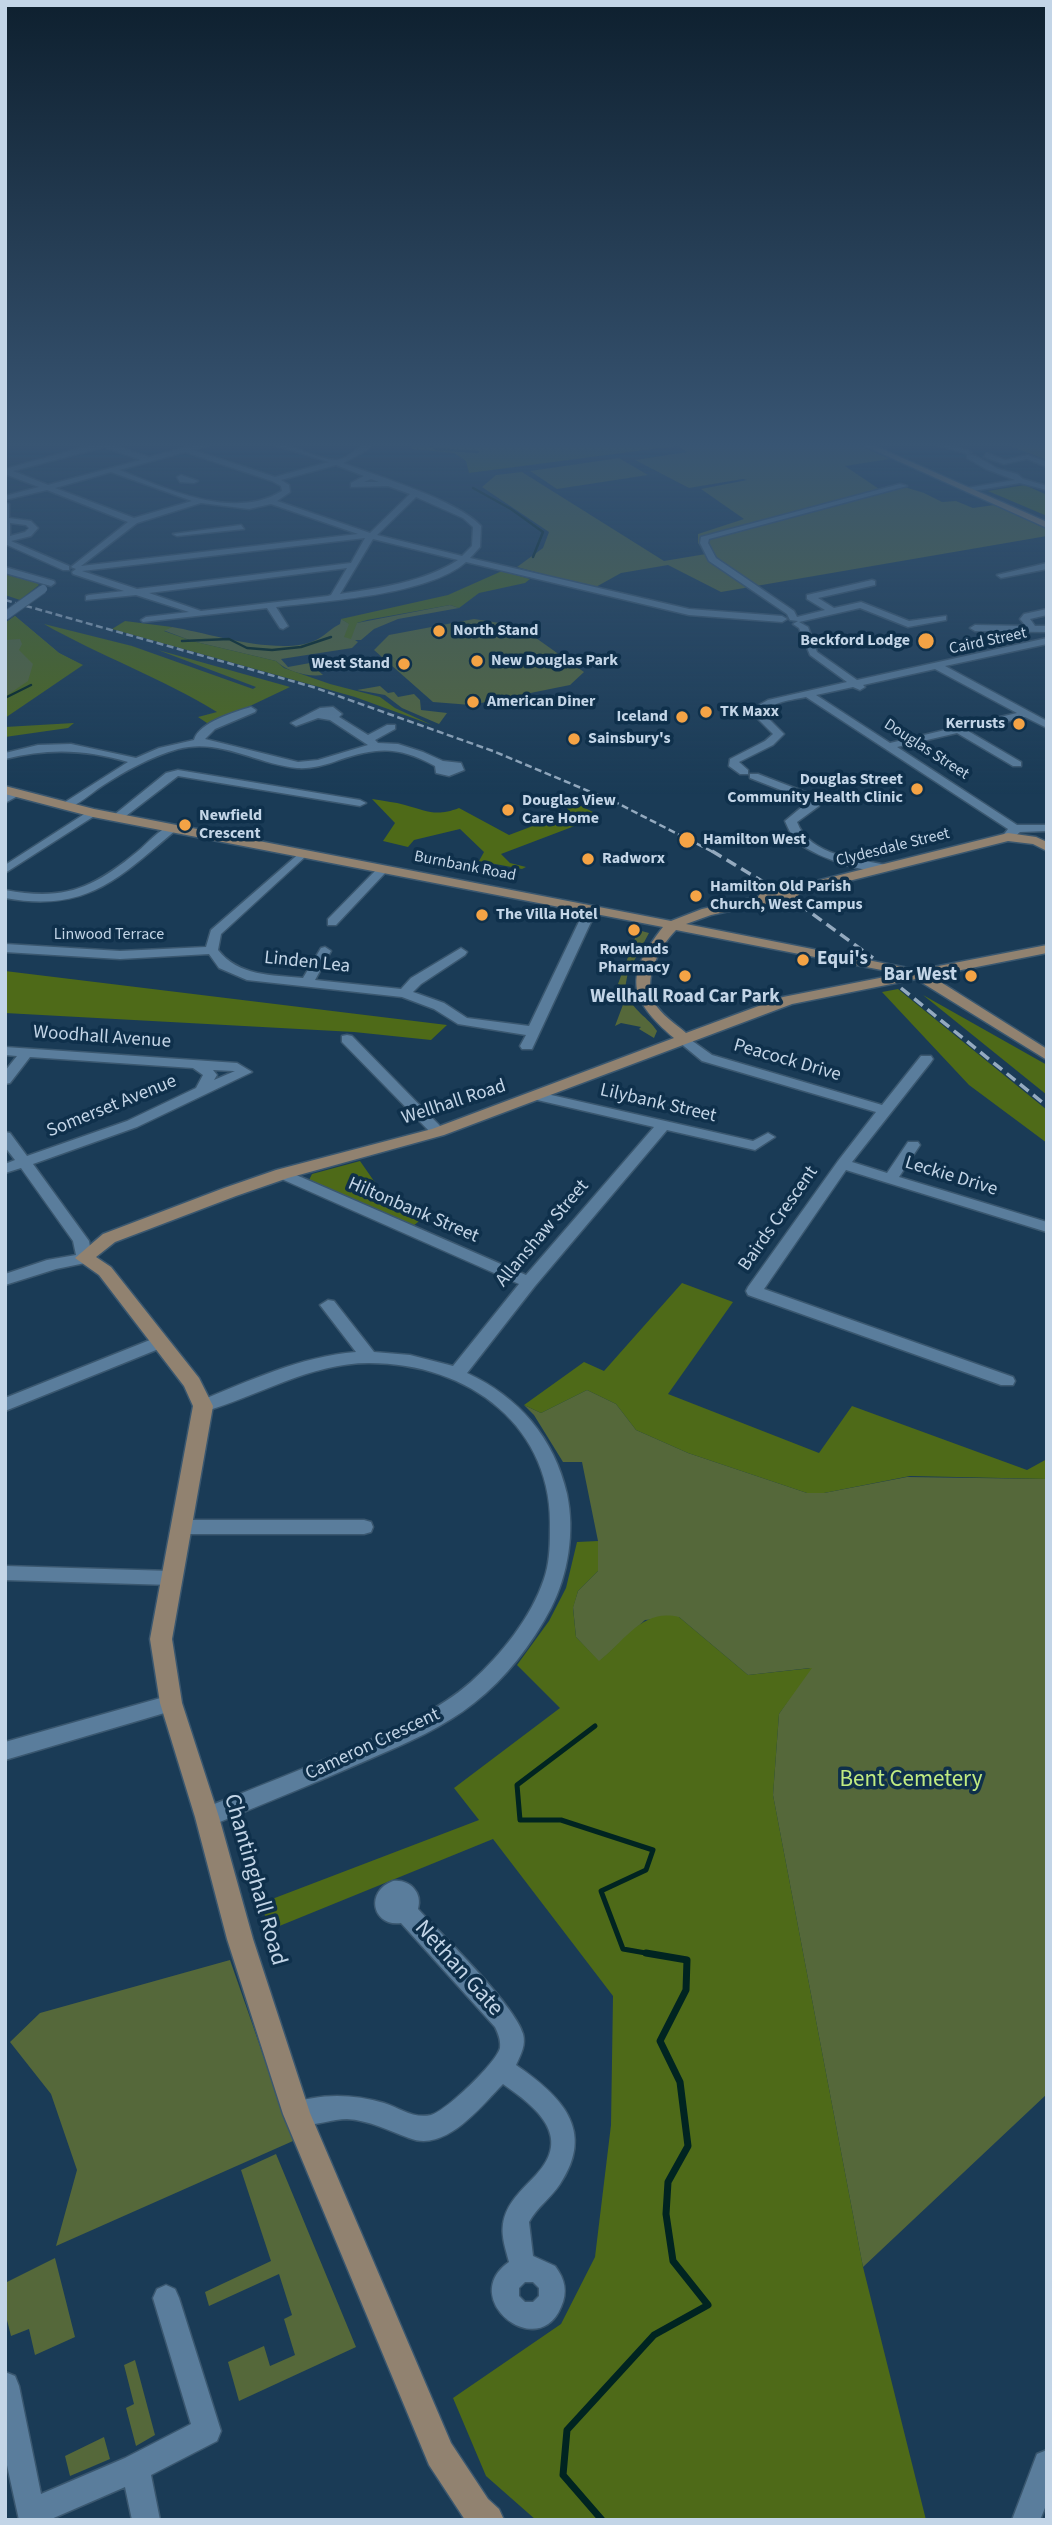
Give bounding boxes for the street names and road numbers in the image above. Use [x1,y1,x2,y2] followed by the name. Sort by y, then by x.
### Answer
[948,624,1028,660] street label: Caird Street
[880,715,972,785] street label: Douglas Street
[834,825,952,871] street label: Clydesdale Street
[412,848,518,886] street label: Burnbank Road
[54,925,164,945] street label: Linwood Terrace
[263,947,351,979] street label: Linden Lea
[32,1022,172,1054] street label: Woodhall Avenue
[731,1035,843,1087] street label: Peacock Drive
[44,1071,180,1143] street label: Somerset Avenue
[399,1075,509,1131] street label: Wellhall Road
[598,1080,718,1128] street label: Lilybank Street
[902,1152,1000,1202] street label: Leckie Drive
[734,1162,824,1276] street label: Bairds Crescent
[344,1173,482,1249] street label: Hiltonbank Street
[492,1176,594,1292] street label: Allanshaw Street
[302,1704,444,1786] street label: Cameron Crescent
[216,1791,292,1969] street label: Chantinghall Road
[408,1915,508,2023] street label: Nethan Gate

